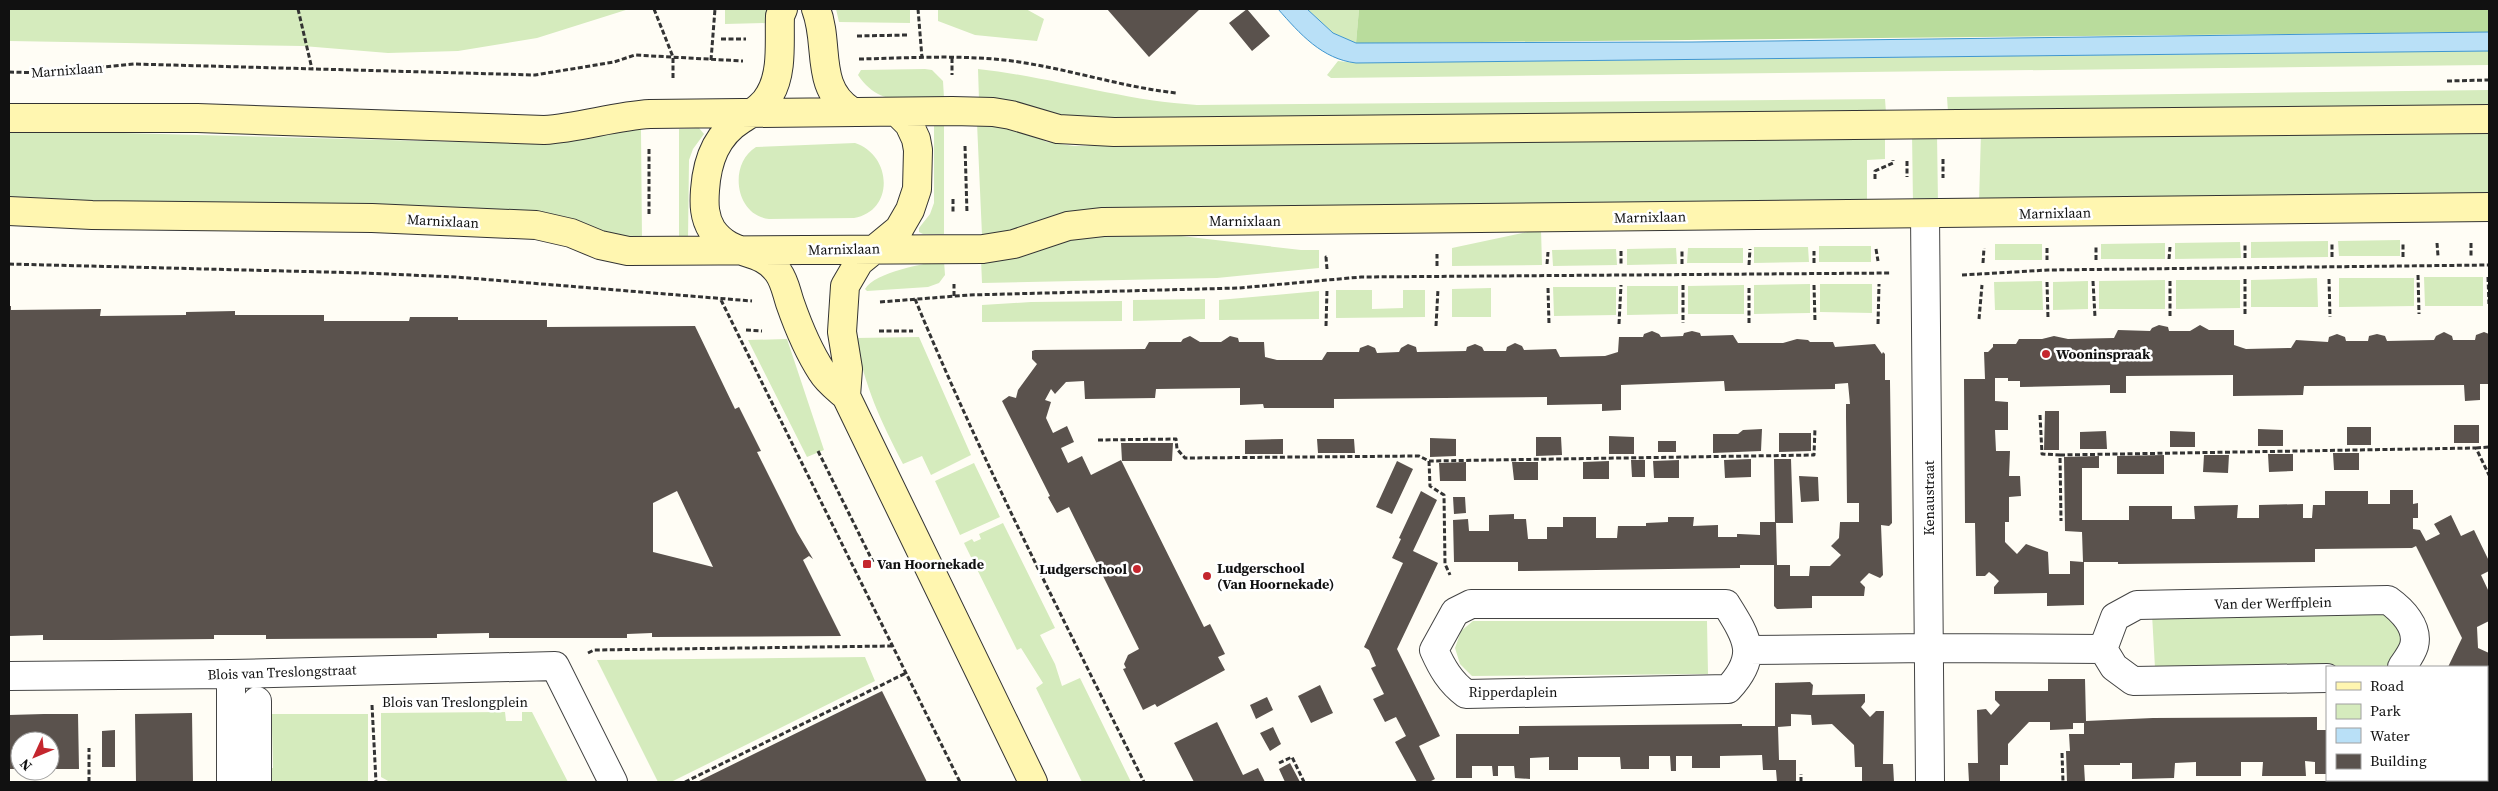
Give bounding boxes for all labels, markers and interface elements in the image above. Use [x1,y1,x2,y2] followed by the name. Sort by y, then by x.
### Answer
[30,57,104,82] street label: Marnixlaan
[2019,202,2092,224] street label: Marnixlaan
[1614,206,1687,228] street label: Marnixlaan
[407,209,480,233] street label: Marnixlaan
[1209,211,1282,231] street label: Marnixlaan
[808,238,881,260] street label: Marnixlaan
[2056,344,2151,364] place label: Wooninspraak
[2040,348,2052,360] marker: Wooninspraak
[1919,460,1939,536] street label: Kenaustraat
[877,554,984,574] place label: Van Hoornekade
[861,558,873,570] marker: Van Hoornekade
[1217,558,1334,594] place label: Ludgerschool (Van Hoornekade)
[1039,559,1127,579] place label: Ludgerschool
[1131,563,1143,575] marker: Ludgerschool
[1201,570,1213,582] marker: Ludgerschool (Van Hoornekade)
[2214,592,2333,614] street label: Van der Werffplein
[207,659,357,685] street label: Blois van Treslongstraat
[2326,666,2488,781] legend
[2370,675,2404,696] text: Road
[1469,682,1558,702] street label: Ripperdaplein
[382,692,528,712] street label: Blois van Treslongplein
[2370,700,2402,721] text: Park
[2370,725,2411,746] text: Water
[10,731,60,781] north arrow
[2370,750,2427,771] text: Building
[15,754,36,776] text: N

